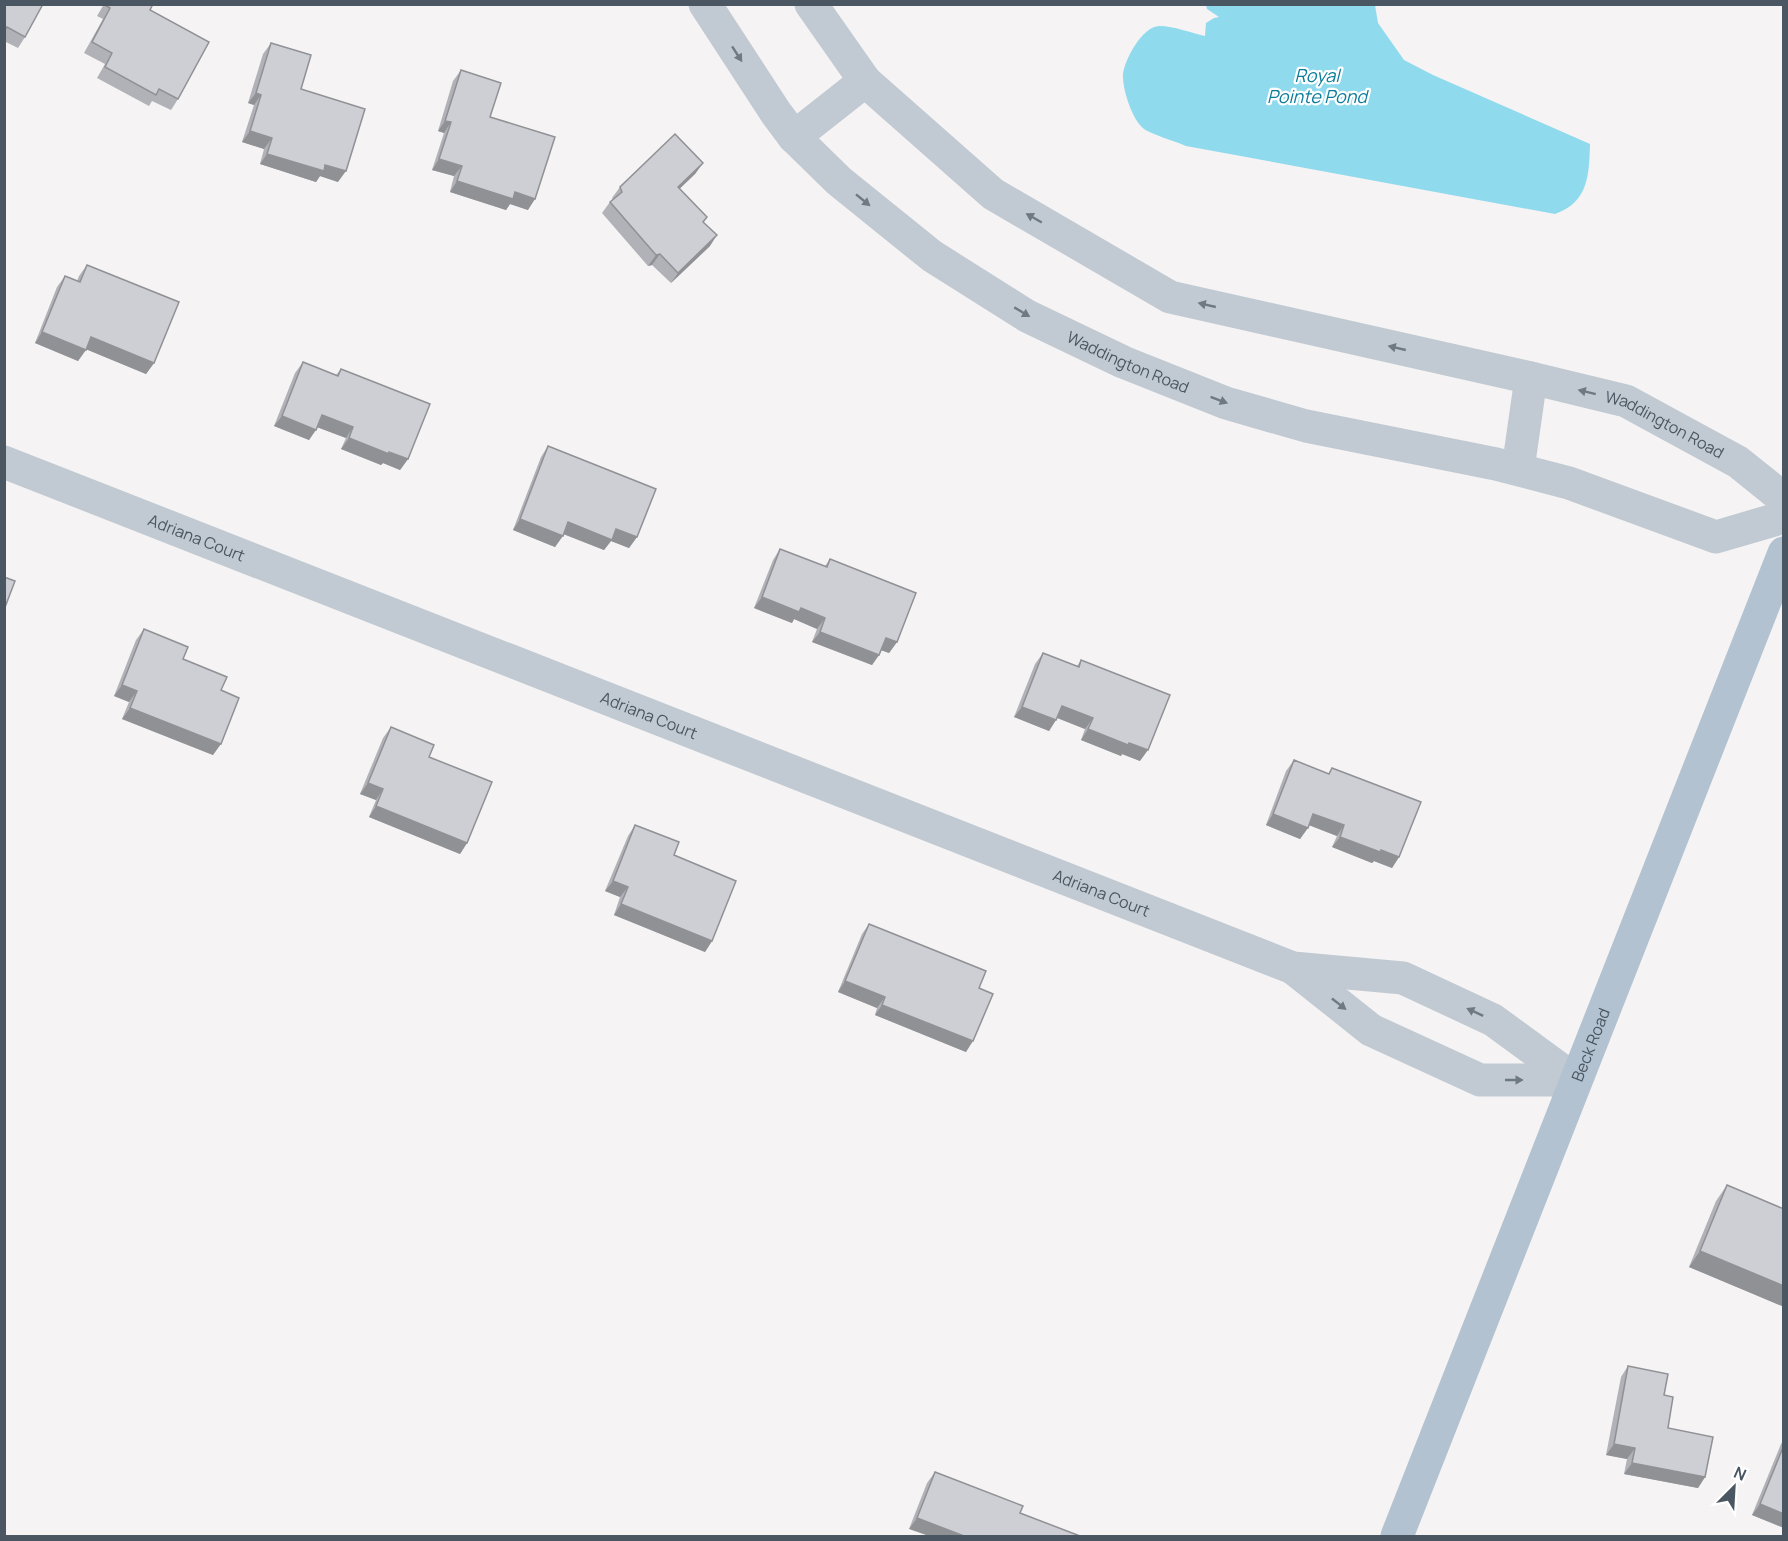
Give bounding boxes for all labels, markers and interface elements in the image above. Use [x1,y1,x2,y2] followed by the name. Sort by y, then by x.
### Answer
[731,45,743,61] one-way arrow
[1267,63,1369,108] water label: Royal Pointe Pond
[855,194,871,207] one-way arrow
[1026,212,1042,223] one-way arrow
[1197,300,1216,309] one-way arrow
[1014,307,1030,318] one-way arrow
[1063,326,1192,398] street label: Waddington Road
[1387,343,1406,353] one-way arrow
[1603,385,1728,463] street label: Waddington Road
[1578,386,1596,396] one-way arrow
[1211,395,1229,405] one-way arrow
[145,509,248,567] street label: Adriana Court
[597,686,701,744] street label: Adriana Court
[1050,864,1153,922] street label: Adriana Court
[1331,998,1347,1011] one-way arrow
[1566,1005,1615,1085] street label: Beck Road
[1467,1007,1484,1016] one-way arrow
[1504,1075,1523,1085] one-way arrow
[1704,1457,1764,1517] north arrow
[1730,1461,1750,1486] text: N

